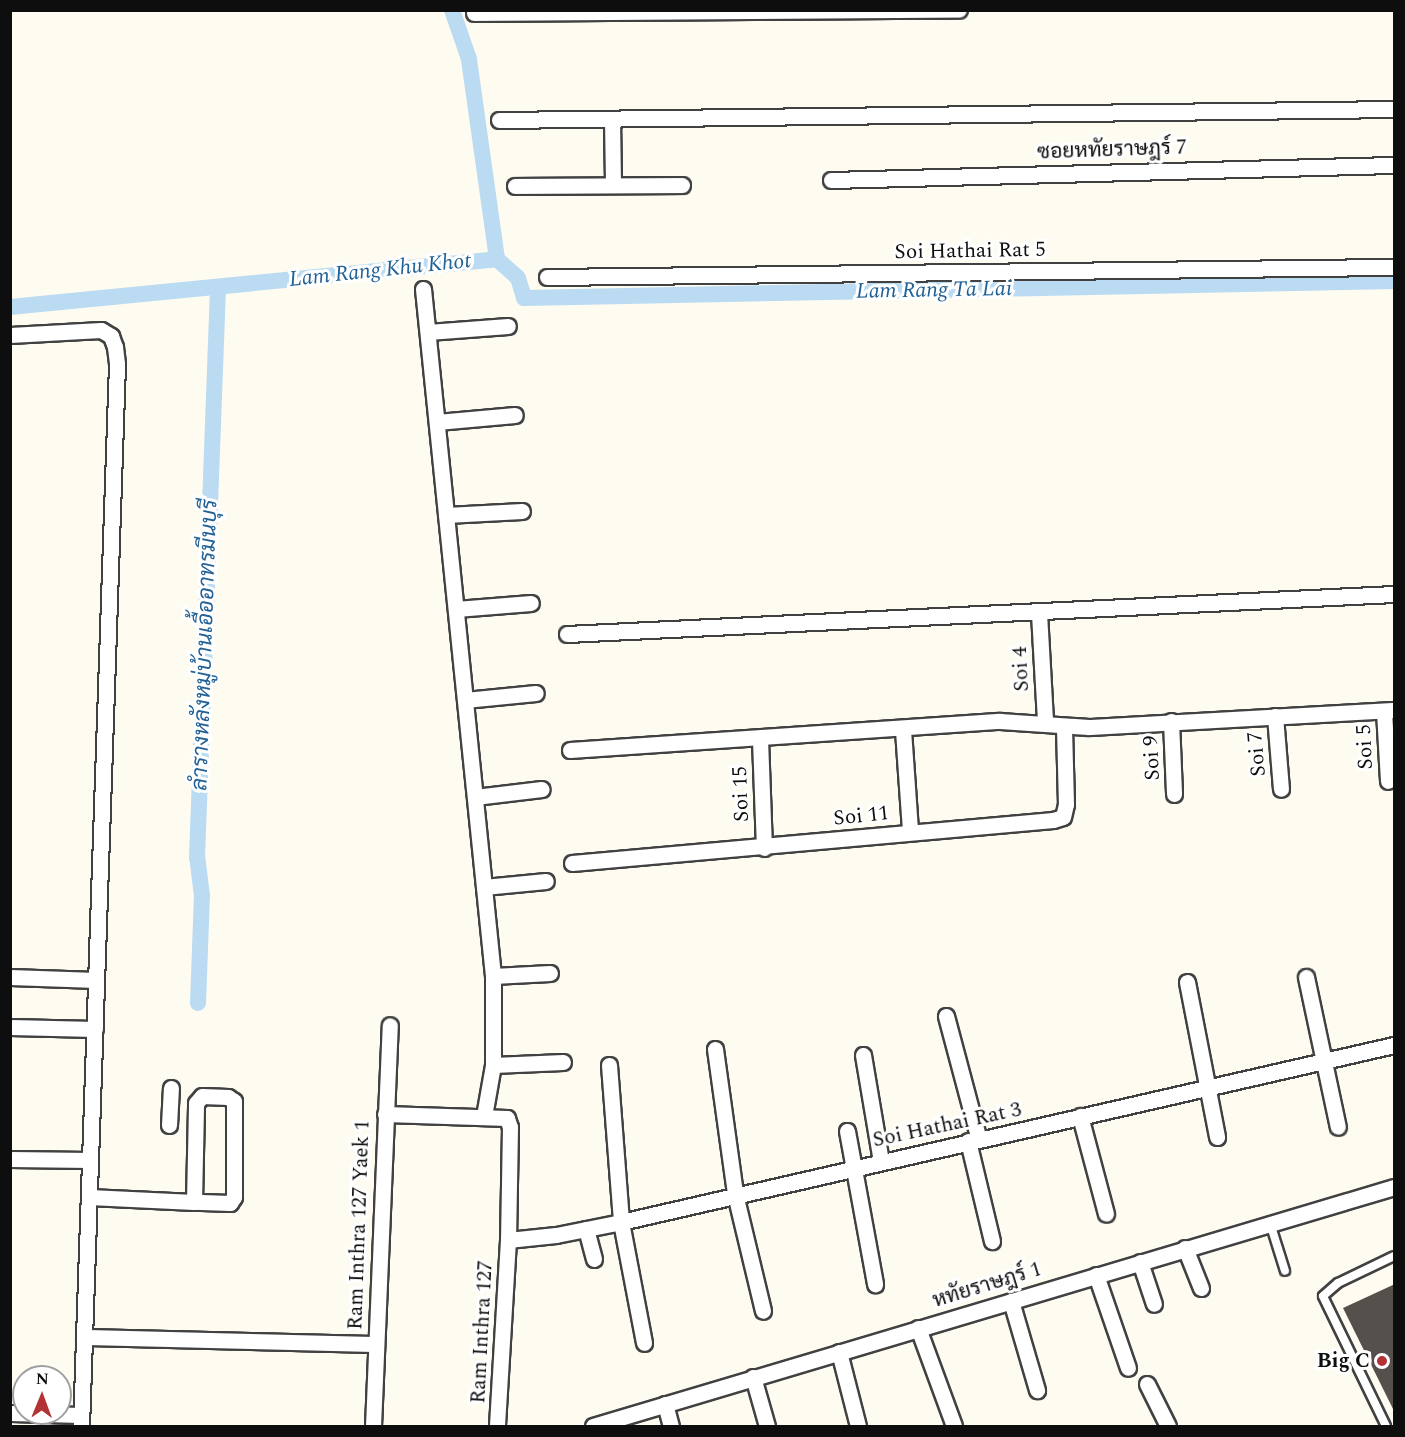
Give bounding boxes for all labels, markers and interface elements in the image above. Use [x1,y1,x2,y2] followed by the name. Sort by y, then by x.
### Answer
[1037,135,1187,165] street label: ซอยหทัยราษฎร์ 7
[894,237,1046,265] street label: Soi Hathai Rat 5
[288,247,472,293] water label: Lam Rang Khu Khot
[856,275,1012,305] water label: Lam Rang Ta Lai
[187,499,223,791] water label: ลำรางหลังหมู่บ้านเอื้ออาทรมีนบุรี
[1007,646,1035,692] street label: Soi 4
[1351,724,1379,770] street label: Soi 5
[1242,730,1272,778] street label: Soi 7
[1138,735,1166,781] street label: Soi 9
[727,766,755,822] street label: Soi 15
[832,801,890,831] street label: Soi 11
[870,1097,1024,1153] street label: Soi Hathai Rat 3
[343,1120,375,1330] street label: Ram Inthra 127 Yaek 1
[930,1257,1044,1313] street label: หทัยราษฎร์ 1
[466,1260,498,1404] street label: Ram Inthra 127
[1317,1348,1370,1374] place label: Big C
[1375,1354,1389,1368] marker: Big C
[12,1365,72,1425] north arrow
[36,1367,49,1391] text: N

